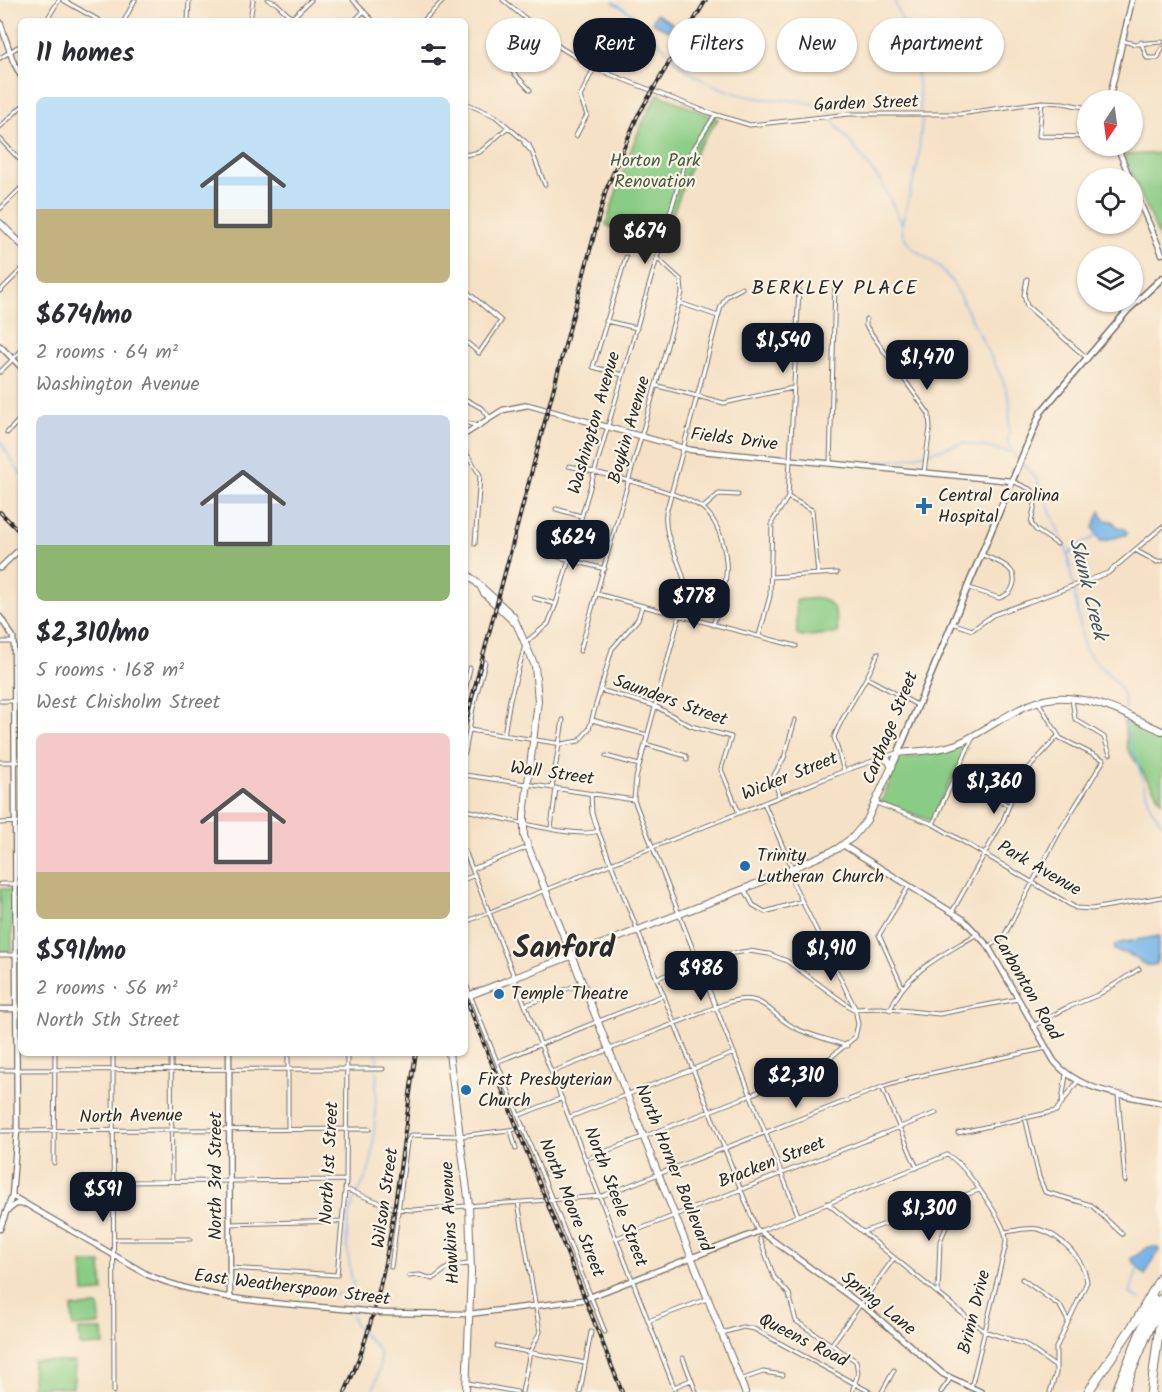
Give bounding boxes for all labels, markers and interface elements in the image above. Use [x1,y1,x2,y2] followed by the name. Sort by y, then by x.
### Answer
[486,18,561,72] chip: Buy
[573,18,656,72] chip: Rent
[668,18,765,72] chip: Filters
[777,18,857,72] chip: New
[869,18,1004,72] chip: Apartment
[36,33,134,75] text: 11 homes
[417,38,450,71] icon: filters
[813,88,920,120] street label: Garden Street
[1077,90,1143,156] north arrow
[1077,90,1143,312] map controls
[189,136,297,244] icon: home
[610,147,701,197] park label: Horton Park Renovation
[1077,168,1143,234] button: locate
[609,214,681,265] pin: $674
[623,217,667,249] text: $674
[1077,246,1143,312] button: layers
[751,273,919,305] district label: BERKLEY PLACE
[36,295,132,337] text: $674/mo
[734,323,832,374] pin: $1,540
[756,326,810,358] text: $1,540
[36,337,178,369] text: 2 rooms · 64 m²
[878,340,976,391] pin: $1,470
[900,343,954,375] text: $1,470
[561,348,629,498] street label: Washington Avenue
[36,369,200,401] text: Washington Avenue
[601,373,659,487] street label: Boykin Avenue
[689,420,779,460] street label: Fields Drive
[189,454,297,562] icon: home
[938,482,1060,532] place label: Central Carolina Hospital
[915,497,933,515] marker: Central Carolina Hospital
[537,520,609,571] pin: $624
[550,523,596,555] text: $624
[1059,535,1116,646] water label: Skunk Creek
[658,579,730,630] pin: $778
[673,582,715,614] text: $778
[36,613,149,655] text: $2,310/mo
[36,655,184,687] text: 5 rooms · 168 m²
[855,666,927,789] street label: Carthage Street
[609,667,732,735] street label: Saunders Street
[36,687,220,719] text: West Chisholm Street
[737,744,844,810] street label: Wicker Street
[508,754,597,794] street label: Wall Street
[945,764,1043,815] pin: $1,360
[966,767,1022,799] text: $1,360
[189,772,297,880] icon: home
[992,833,1086,905] street label: Park Avenue
[757,842,884,892] place label: Trinity Lutheran Church
[738,859,752,873] marker: Trinity Lutheran Church
[513,925,616,973] district label: Sanford
[983,928,1069,1047] street label: Carbonton Road
[36,931,126,973] text: $591/mo
[782,931,880,982] pin: $1,910
[806,934,856,966] text: $1,910
[665,951,737,1002] pin: $986
[679,954,723,986] text: $986
[36,973,178,1005] text: 2 rooms · 56 m²
[511,980,628,1009] place label: Temple Theatre
[492,987,506,1001] marker: Temple Theatre
[36,1005,180,1037] text: North 5th Street
[747,1058,845,1109] pin: $2,310
[768,1061,824,1093] text: $2,310
[478,1066,612,1116] place label: First Presbyterian Church
[626,1080,720,1257] street label: North Horner Boulevard
[459,1083,473,1097] marker: First Presbyterian Church
[312,1100,348,1225] street label: North 1st Street
[79,1102,183,1132] street label: North Avenue
[202,1111,231,1240] street label: North 3rd Street
[575,1123,655,1272] street label: North Steele Street
[714,1129,831,1197] street label: Bracken Street
[530,1134,612,1283] street label: North Moore Street
[365,1145,408,1250] street label: Wilson Street
[433,1161,469,1285] street label: Hawkins Avenue
[67,1172,139,1223] pin: $591
[84,1175,122,1207] text: $591
[880,1191,978,1242] pin: $1,300
[902,1194,956,1226] text: $1,300
[192,1262,393,1315] street label: East Weatherspoon Street
[834,1264,922,1344] street label: Spring Lane
[951,1267,999,1357] street label: Brinn Drive
[753,1306,854,1376] street label: Queens Road

